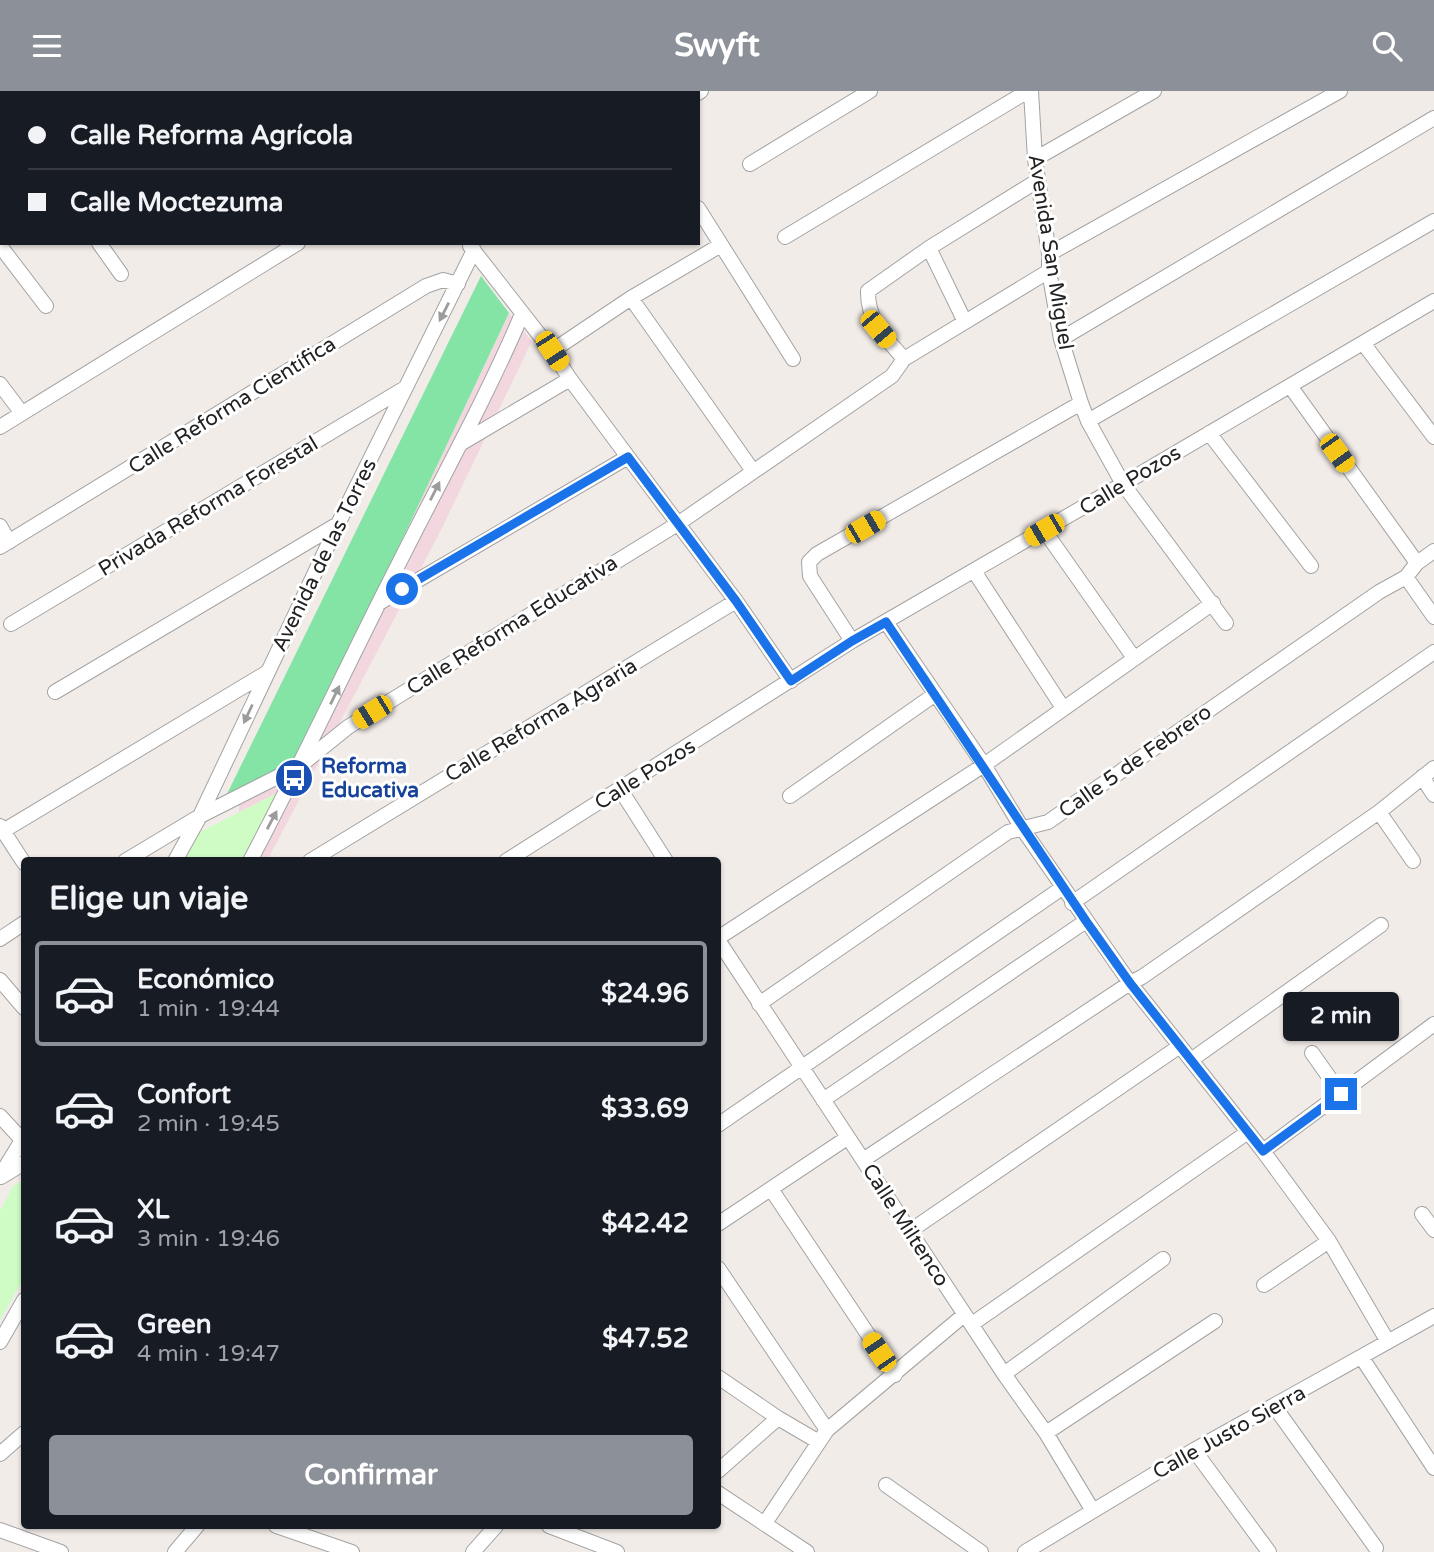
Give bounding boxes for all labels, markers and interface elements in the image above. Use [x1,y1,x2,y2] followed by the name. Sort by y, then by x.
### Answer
[28,27,66,65] icon: menu
[674,27,760,65] text: Swyft
[1368,27,1406,65] icon: search
[70,120,353,151] text: Calle Reforma Agrícola
[1023,152,1078,352] street label: Avenida San Miguel
[70,187,283,218] text: Calle Moctezuma
[438,302,449,322] one-way arrow
[857,306,900,352] car
[532,328,573,374] car
[124,331,341,480] street label: Calle Reforma Científica
[1317,430,1358,476] car
[94,431,322,582] street label: Privada Reforma Forestal
[1075,440,1186,521] street label: Calle Pozos
[267,455,382,656] street label: Avenida de las Torres
[430,481,441,501] one-way arrow
[842,507,889,547] car
[1021,510,1068,550] car
[402,550,622,701] street label: Calle Reforma Educativa
[386,573,418,605] route start
[441,653,642,788] street label: Calle Reforma Agraria
[329,685,340,705] one-way arrow
[349,692,396,732] car
[1054,699,1216,823] street label: Calle 5 de Febrero
[242,704,253,725] one-way arrow
[590,734,700,815] street label: Calle Pozos
[321,754,419,803] place label: Reforma Educativa
[273,757,315,799] bus stop icon: Reforma Educativa
[266,810,278,829] one-way arrow
[49,880,248,918] text: Elige un viaje
[53,962,116,1025] icon: car
[137,964,274,995] text: Económico
[601,978,689,1009] text: $24.96
[1283,993,1399,1041] callout: 2 min
[137,995,280,1023] text: 1 min · 19:44
[1310,1002,1372,1030] text: 2 min
[53,1077,116,1140] icon: car
[1325,1078,1357,1110] route end
[137,1079,231,1110] text: Confort
[601,1093,689,1124] text: $33.69
[137,1110,280,1138] text: 2 min · 19:45
[857,1159,955,1291] street label: Calle Miltenco
[53,1192,116,1255] icon: car
[137,1194,169,1225] text: XL
[601,1208,689,1239] text: $42.42
[137,1225,280,1253] text: 3 min · 19:46
[53,1307,116,1370] icon: car
[137,1309,212,1340] text: Green
[602,1323,689,1354] text: $47.52
[859,1329,900,1375] car
[137,1340,280,1368] text: 4 min · 19:47
[1149,1380,1310,1485] street label: Calle Justo Sierra
[49,1435,693,1515] button: Confirmar

